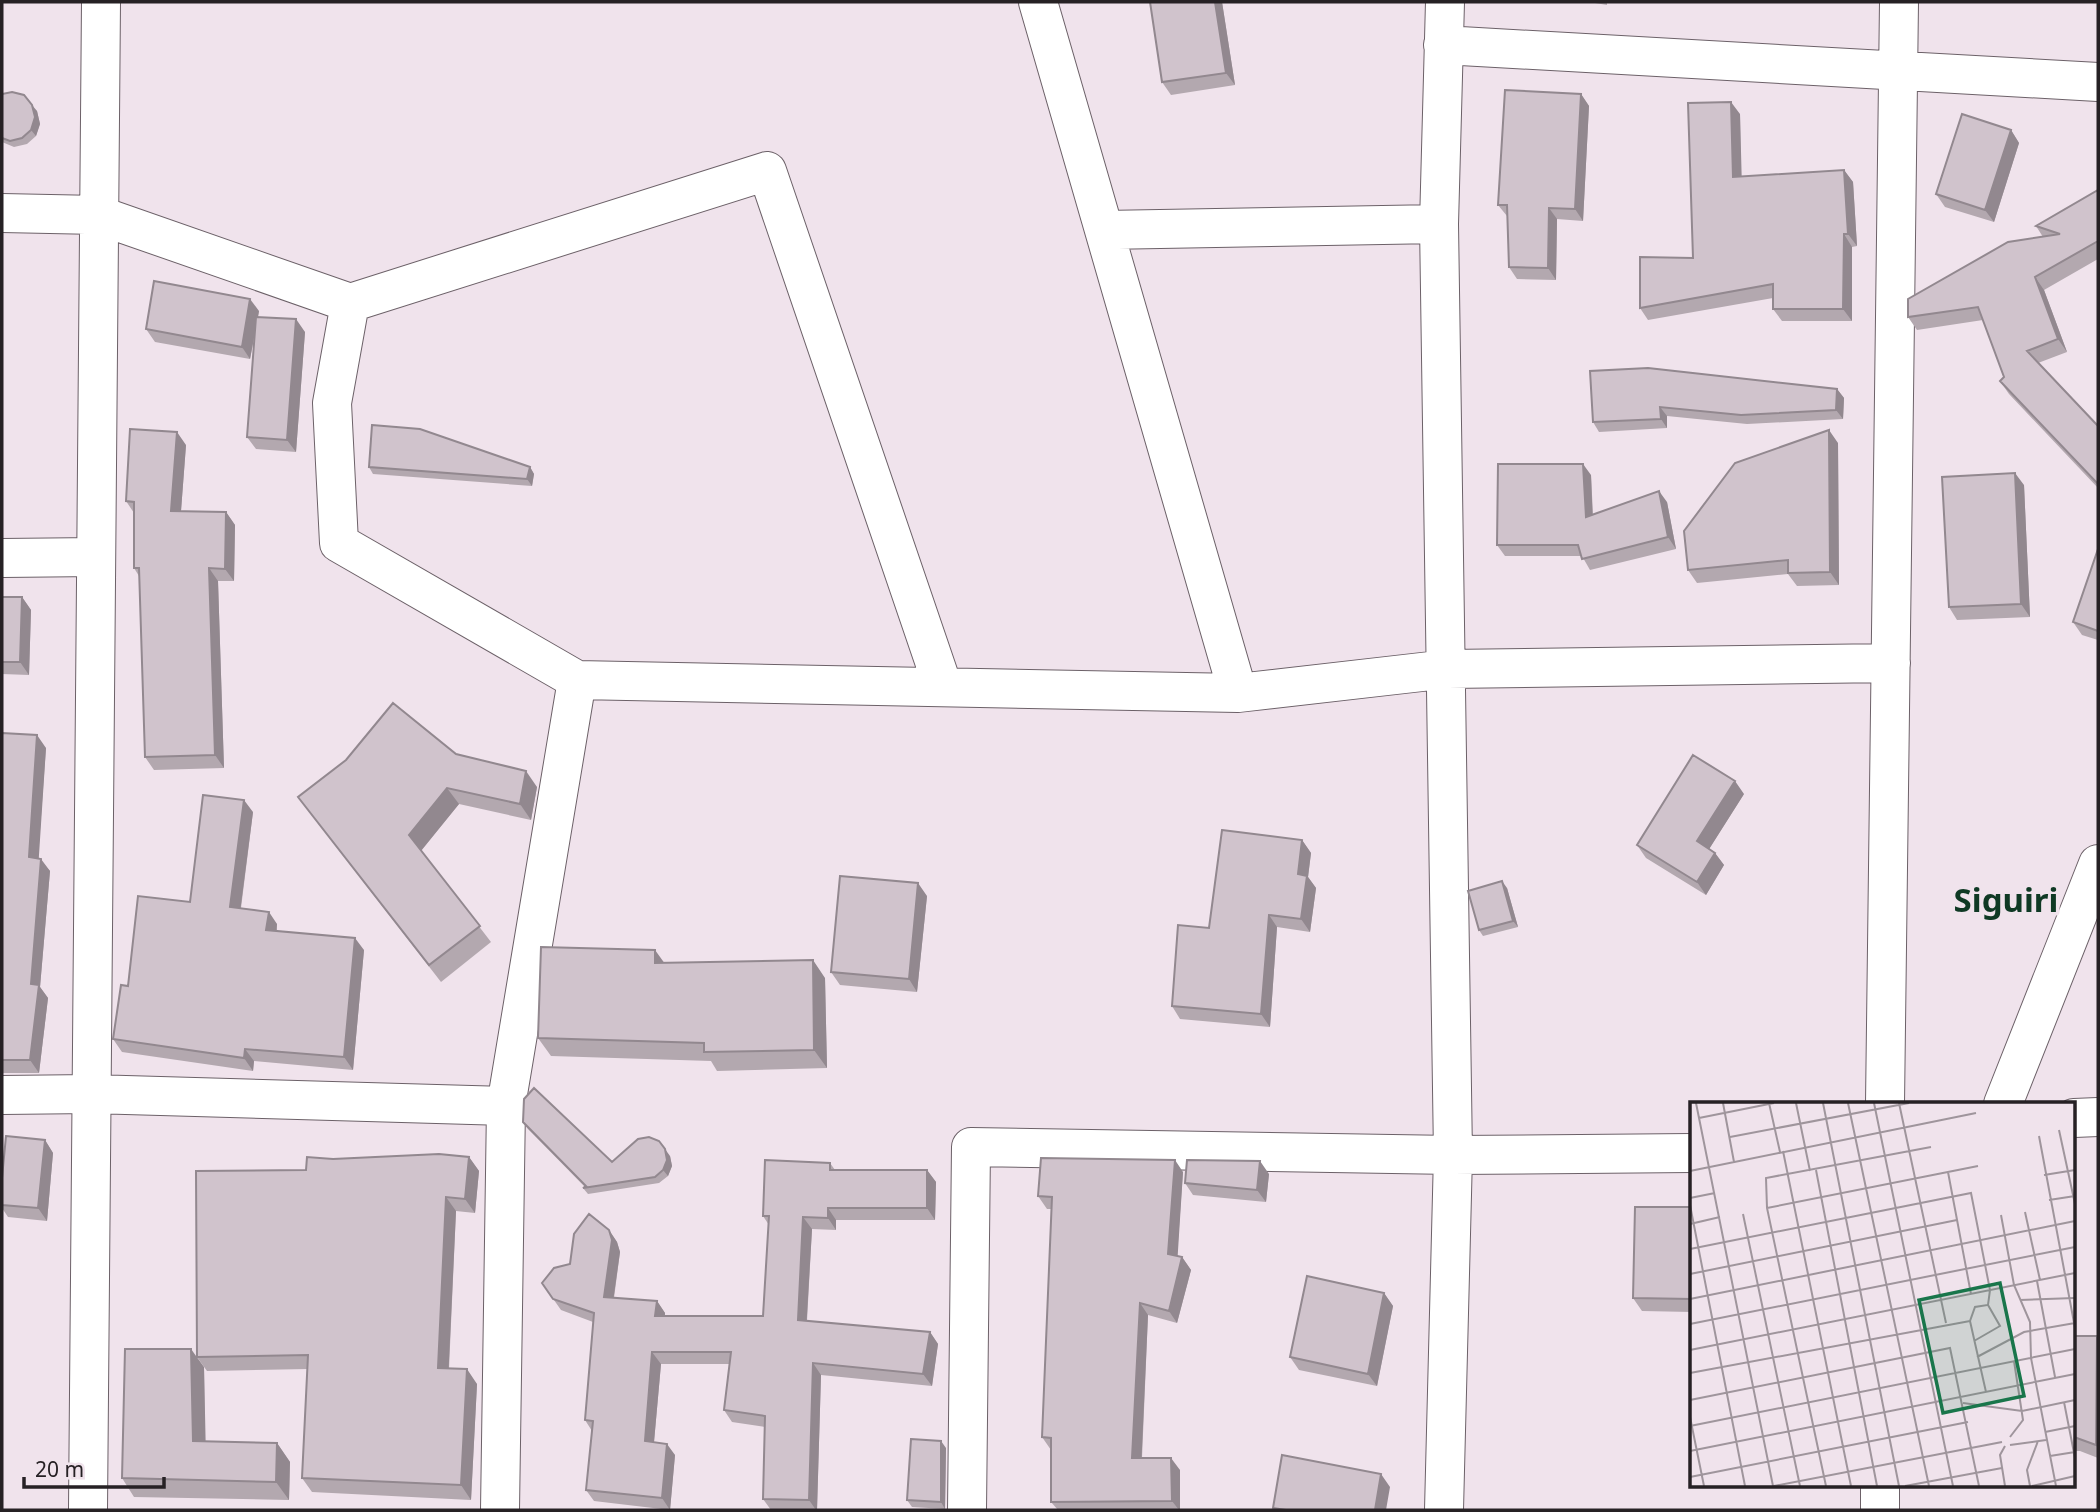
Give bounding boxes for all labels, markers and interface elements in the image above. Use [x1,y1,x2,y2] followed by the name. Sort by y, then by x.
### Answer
[1954,877,2058,922] district label: Siguiri
[1690,1102,2076,1488] inset map
[24,1446,164,1490] scale bar
[35,1455,84,1483] text: 20 m

